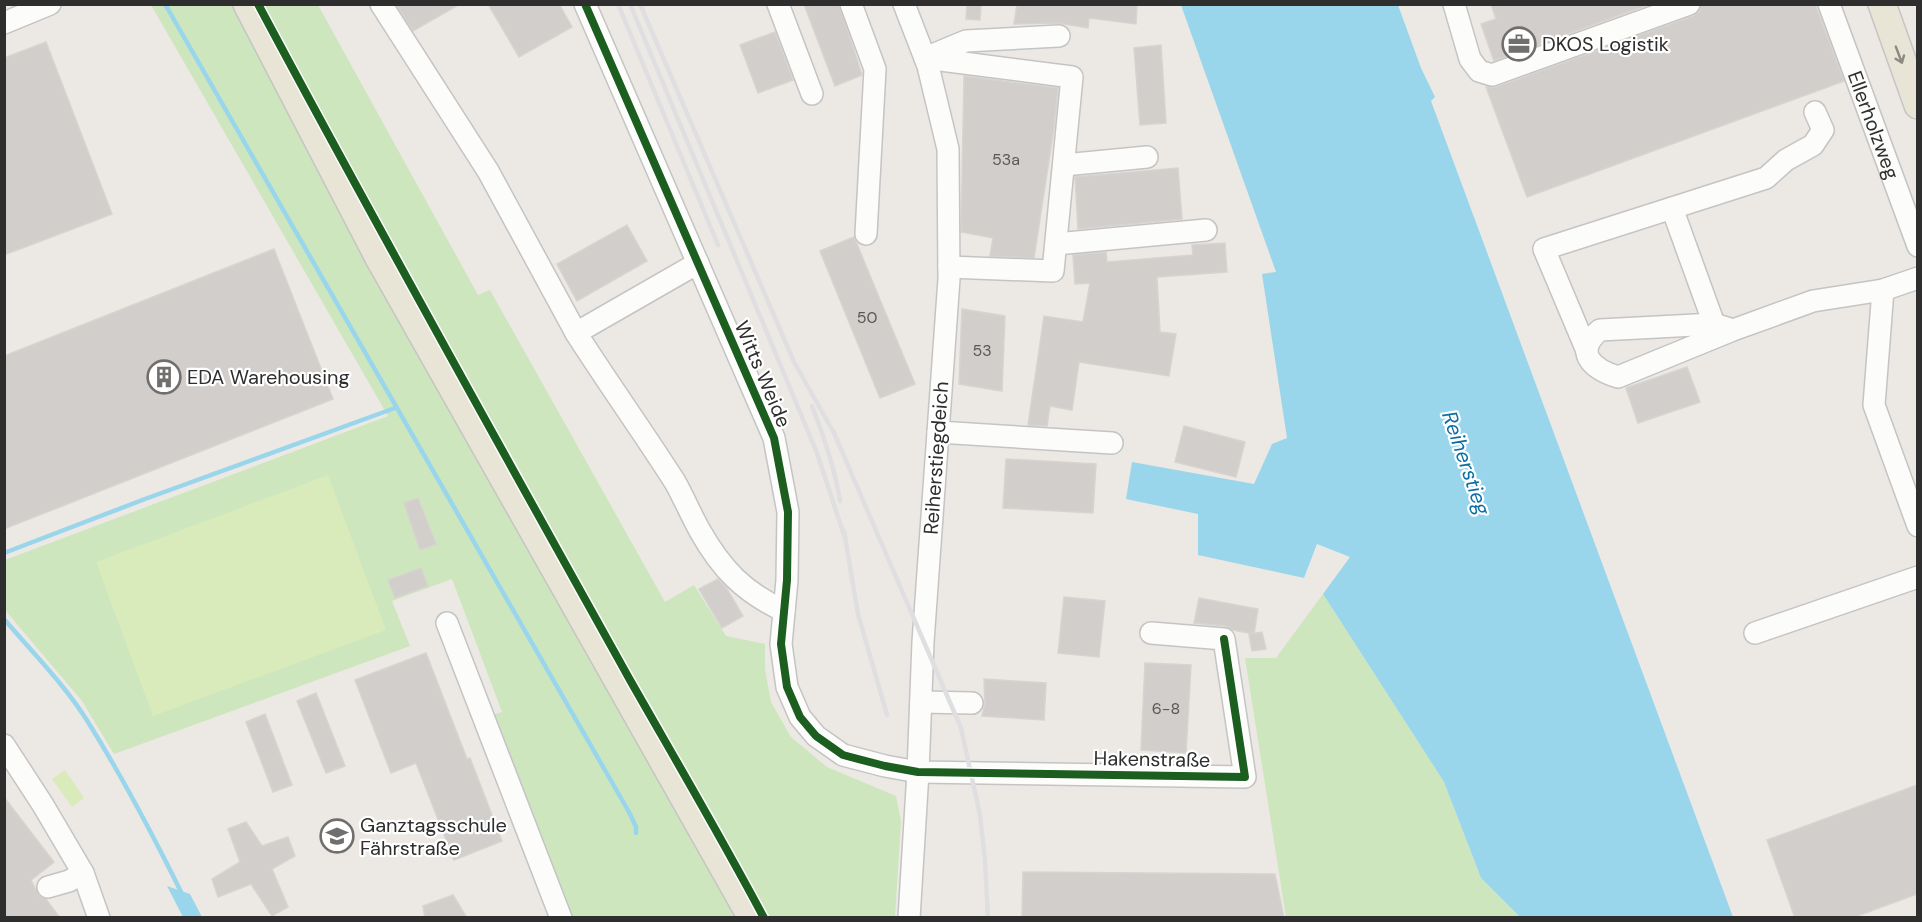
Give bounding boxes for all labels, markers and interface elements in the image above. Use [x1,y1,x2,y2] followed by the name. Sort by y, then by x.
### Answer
[1501,26,1537,62] office icon: DKOS Logistik
[1542,31,1669,57] place label: DKOS Logistik
[1894,45,1905,64] one-way arrow
[1842,67,1905,183] street label: Ellerholzweg
[992,149,1020,170] house number: 53a
[857,307,877,328] house number: 50
[729,317,797,431] street label: Witts Weide
[972,340,992,361] house number: 53
[146,359,182,395] building icon: EDA Warehousing
[187,364,350,390] place label: EDA Warehousing
[918,380,954,536] street label: Reiherstiegdeich
[1435,407,1497,519] water label: Reiherstieg
[1152,698,1180,719] house number: 6-8
[1093,745,1211,773] street label: Hakenstraße
[360,812,507,861] place label: Ganztagsschule Fährstraße
[319,818,355,854] school or university icon: Ganztagsschule Fährstraße

